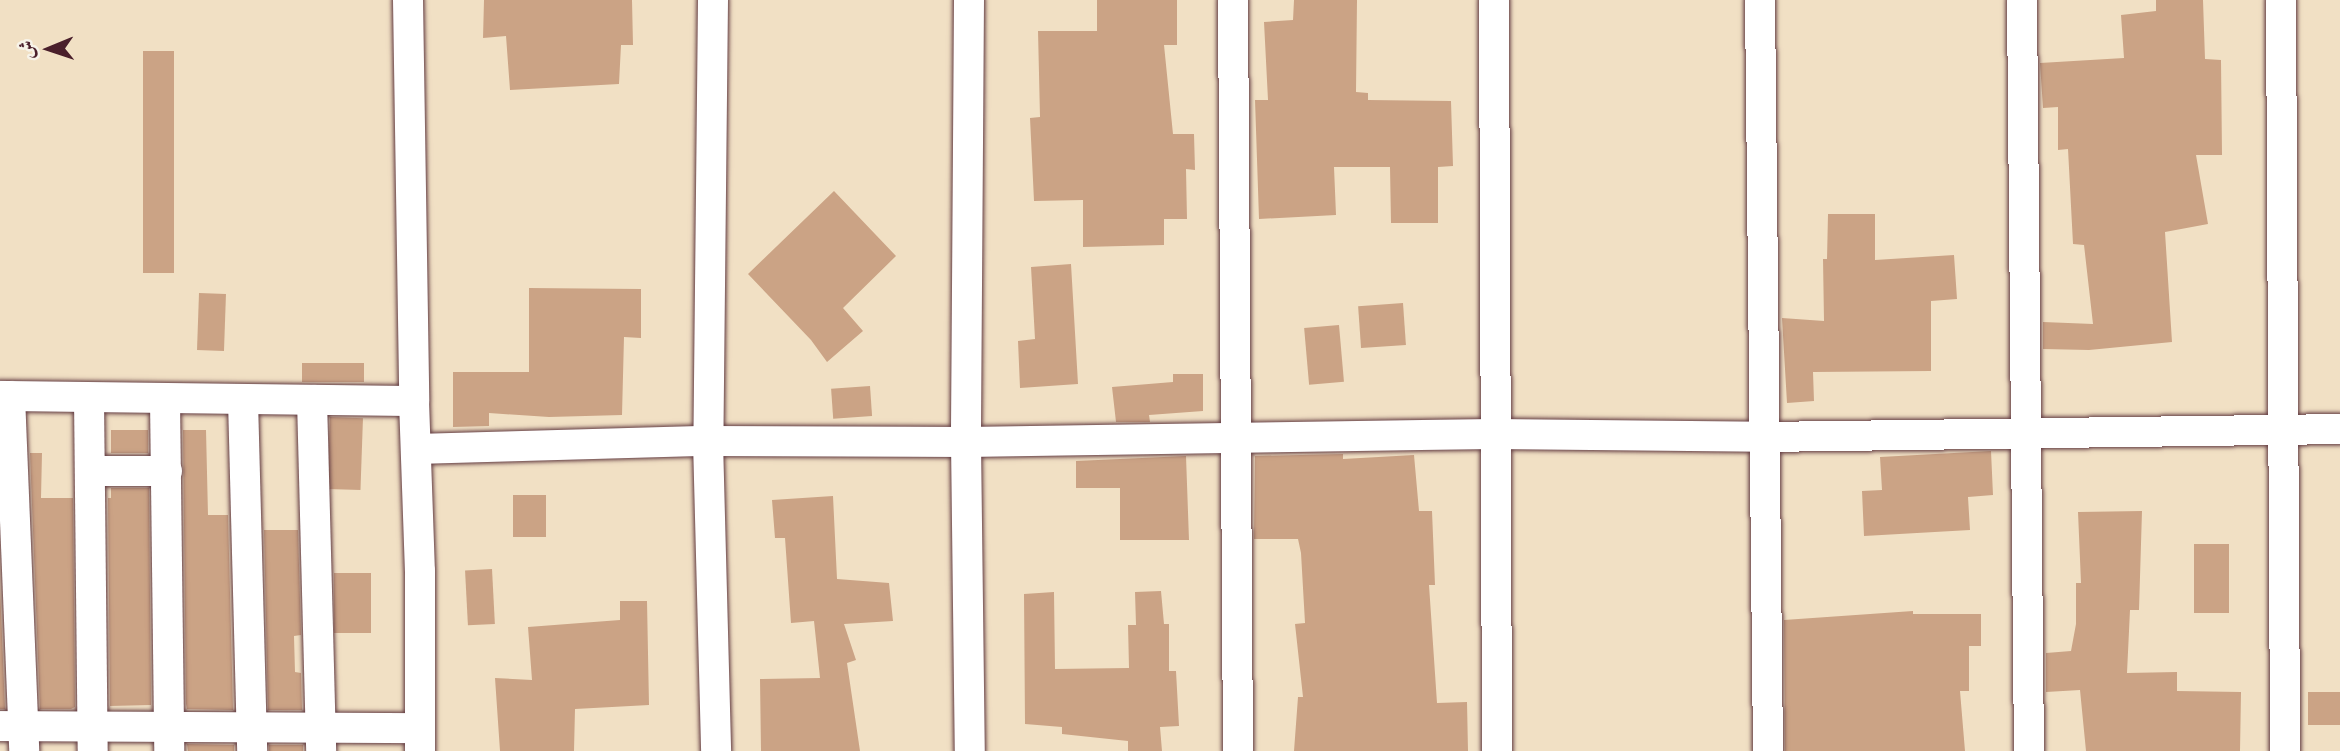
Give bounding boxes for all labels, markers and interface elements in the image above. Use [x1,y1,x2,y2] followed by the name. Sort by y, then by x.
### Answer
[14,14,84,84] north arrow
[16,40,39,60] text: ش

